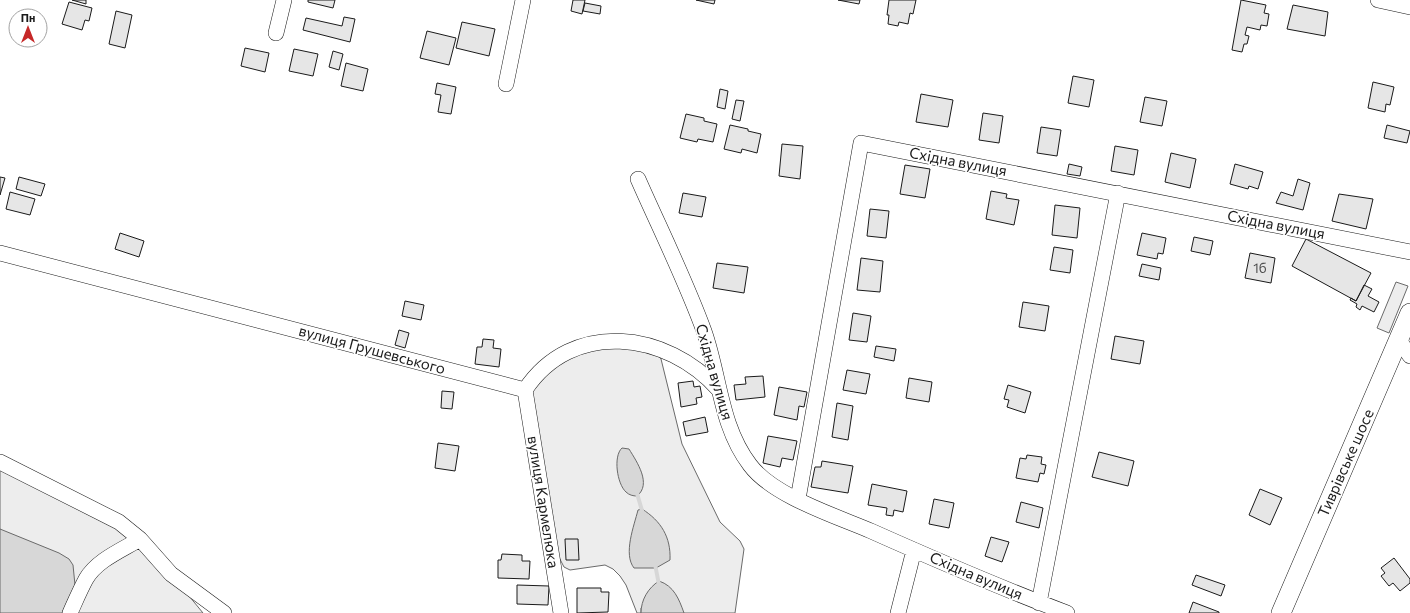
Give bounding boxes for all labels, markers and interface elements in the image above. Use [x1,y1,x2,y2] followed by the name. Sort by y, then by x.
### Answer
[8,8,48,48] north arrow
[21,11,35,24] text: Пн
[908,143,1009,179] street label: Східна вулиця
[1226,206,1327,242] street label: Східна вулиця
[1253,260,1267,276] house number: 1б
[297,321,448,377] street label: вулиця Грушевського
[693,322,737,422] street label: Східна вулиця
[1313,406,1377,519] street label: Тиврівське шосе
[525,434,563,569] street label: вулиця Кармелюка
[927,547,1026,603] street label: Східна вулиця

